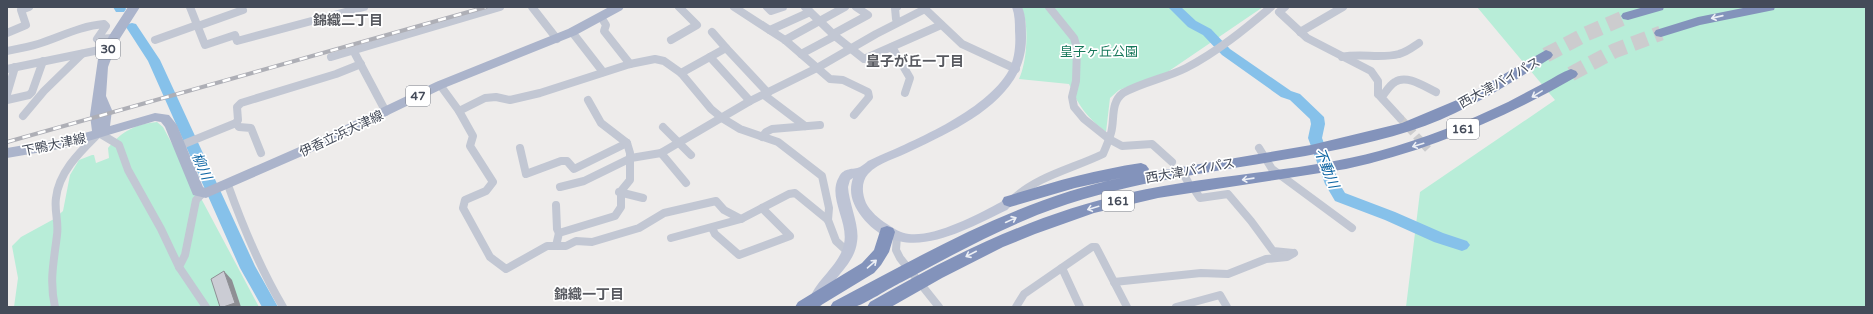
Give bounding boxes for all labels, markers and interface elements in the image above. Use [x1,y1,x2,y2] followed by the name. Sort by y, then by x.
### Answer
[313,12,383,29] district label: 錦織二丁目
[1711,14,1724,22] one-way arrow
[96,39,120,59] road number: 30
[1060,44,1138,60] park label: 皇子ヶ丘公園
[866,53,964,70] district label: 皇子が丘一丁目
[1456,54,1543,112] street label: 西大津バイパス
[406,86,430,106] road number: 47
[1531,90,1543,98] one-way arrow
[297,107,386,160] street label: 伊香立浜大津線
[1447,119,1479,139] road number: 161
[21,130,88,160] street label: 下鴨大津線
[1411,142,1424,149] one-way arrow
[1311,146,1343,193] water label: 不動川
[188,150,216,184] water label: 柳川
[1144,155,1236,187] street label: 西大津バイパス
[1242,175,1255,183] one-way arrow
[1102,191,1134,211] road number: 161
[1086,205,1099,212] one-way arrow
[1004,216,1016,223] one-way arrow
[966,251,978,258] one-way arrow
[867,260,877,269] one-way arrow
[554,286,624,303] district label: 錦織一丁目

